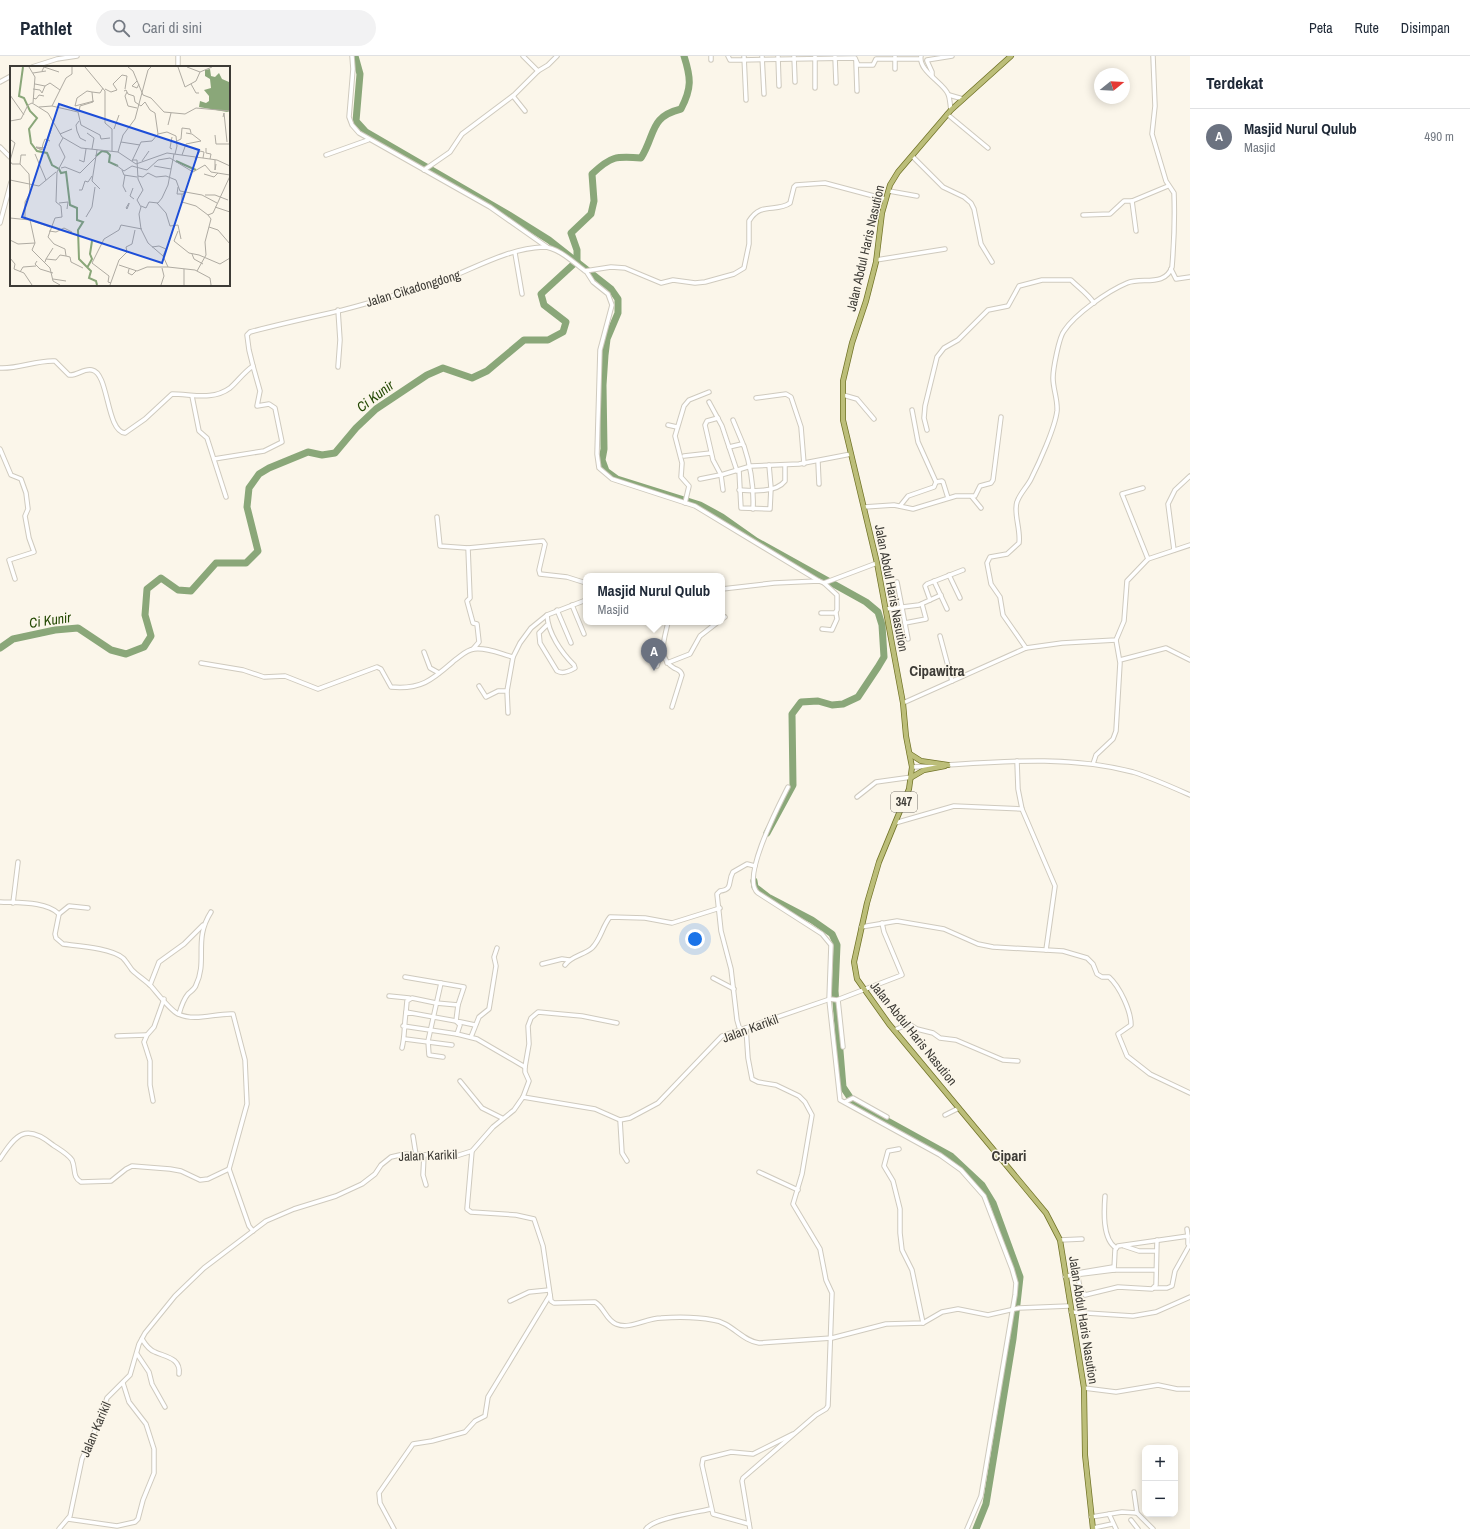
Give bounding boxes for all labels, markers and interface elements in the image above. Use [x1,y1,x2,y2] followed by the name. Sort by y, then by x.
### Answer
[96,10,376,46] search box
[20,15,72,41] text: Pathlet
[110,17,132,39] icon: search
[142,17,202,38] text: Cari di sini
[1309,19,1333,37] text: Peta
[1355,19,1379,37] text: Rute
[1401,19,1450,37] text: Disimpan
[10,66,230,286] inset map
[1094,68,1130,104] north arrow
[1206,71,1263,94] text: Terdekat
[1244,118,1357,139] text: Masjid Nurul Qulub
[1215,128,1223,145] text: A
[1424,128,1454,145] text: 490 m
[1244,139,1275,156] text: Masjid
[843,183,888,313] street label: Jalan Abdul Haris Nasution
[364,266,462,311] street label: Jalan Cikadongdong
[353,375,398,416] water label: Ci Kunir
[871,523,912,653] street label: Jalan Abdul Haris Nasution
[583,573,725,625] popup
[598,580,710,601] text: Masjid Nurul Qulub
[598,601,629,618] text: Masjid
[28,608,73,632] water label: Ci Kunir
[641,638,667,671] pin: A
[909,660,965,681] district label: Cipawitra
[891,792,917,812] road number: 347
[685,929,705,949] your location
[866,978,961,1089] street label: Jalan Abdul Haris Nasution
[720,1010,781,1046] street label: Jalan Karikil
[992,1145,1026,1166] district label: Cipari
[398,1146,458,1165] street label: Jalan Karikil
[1065,1255,1102,1385] street label: Jalan Abdul Haris Nasution
[76,1399,115,1460] street label: Jalan Karikil
[1142,1445,1178,1517] map controls
[1142,1445,1178,1481] button: +
[1142,1481,1178,1517] button: −

